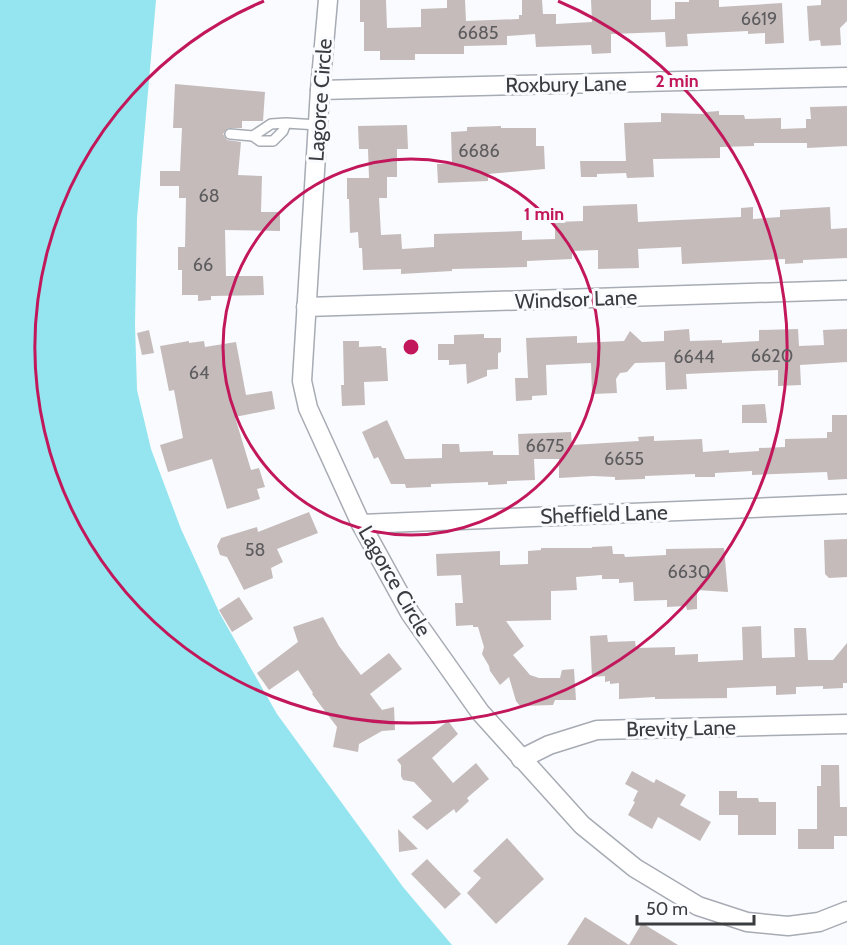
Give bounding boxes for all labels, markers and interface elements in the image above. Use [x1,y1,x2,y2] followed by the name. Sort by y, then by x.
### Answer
[741,8,777,30] house number: 6619
[457,22,499,44] house number: 6685
[303,37,337,162] street label: Lagorce Circle
[505,70,627,98] street label: Roxbury Lane
[655,70,699,92] text: 2 min
[458,140,500,162] house number: 6686
[198,185,220,207] house number: 68
[524,203,564,225] text: 1 min
[193,254,213,276] house number: 66
[514,284,638,314] street label: Windsor Lane
[401,337,421,357] centre of rings
[751,345,793,367] house number: 6620
[673,346,715,368] house number: 6644
[189,362,209,384] house number: 64
[525,435,565,457] house number: 6675
[604,448,644,470] house number: 6655
[540,499,668,529] street label: Sheffield Lane
[353,521,437,641] street label: Lagorce Circle
[245,539,265,561] house number: 58
[668,561,710,583] house number: 6630
[626,715,736,741] street label: Brevity Lane
[637,888,754,926] scale bar
[646,898,688,920] text: 50 m

